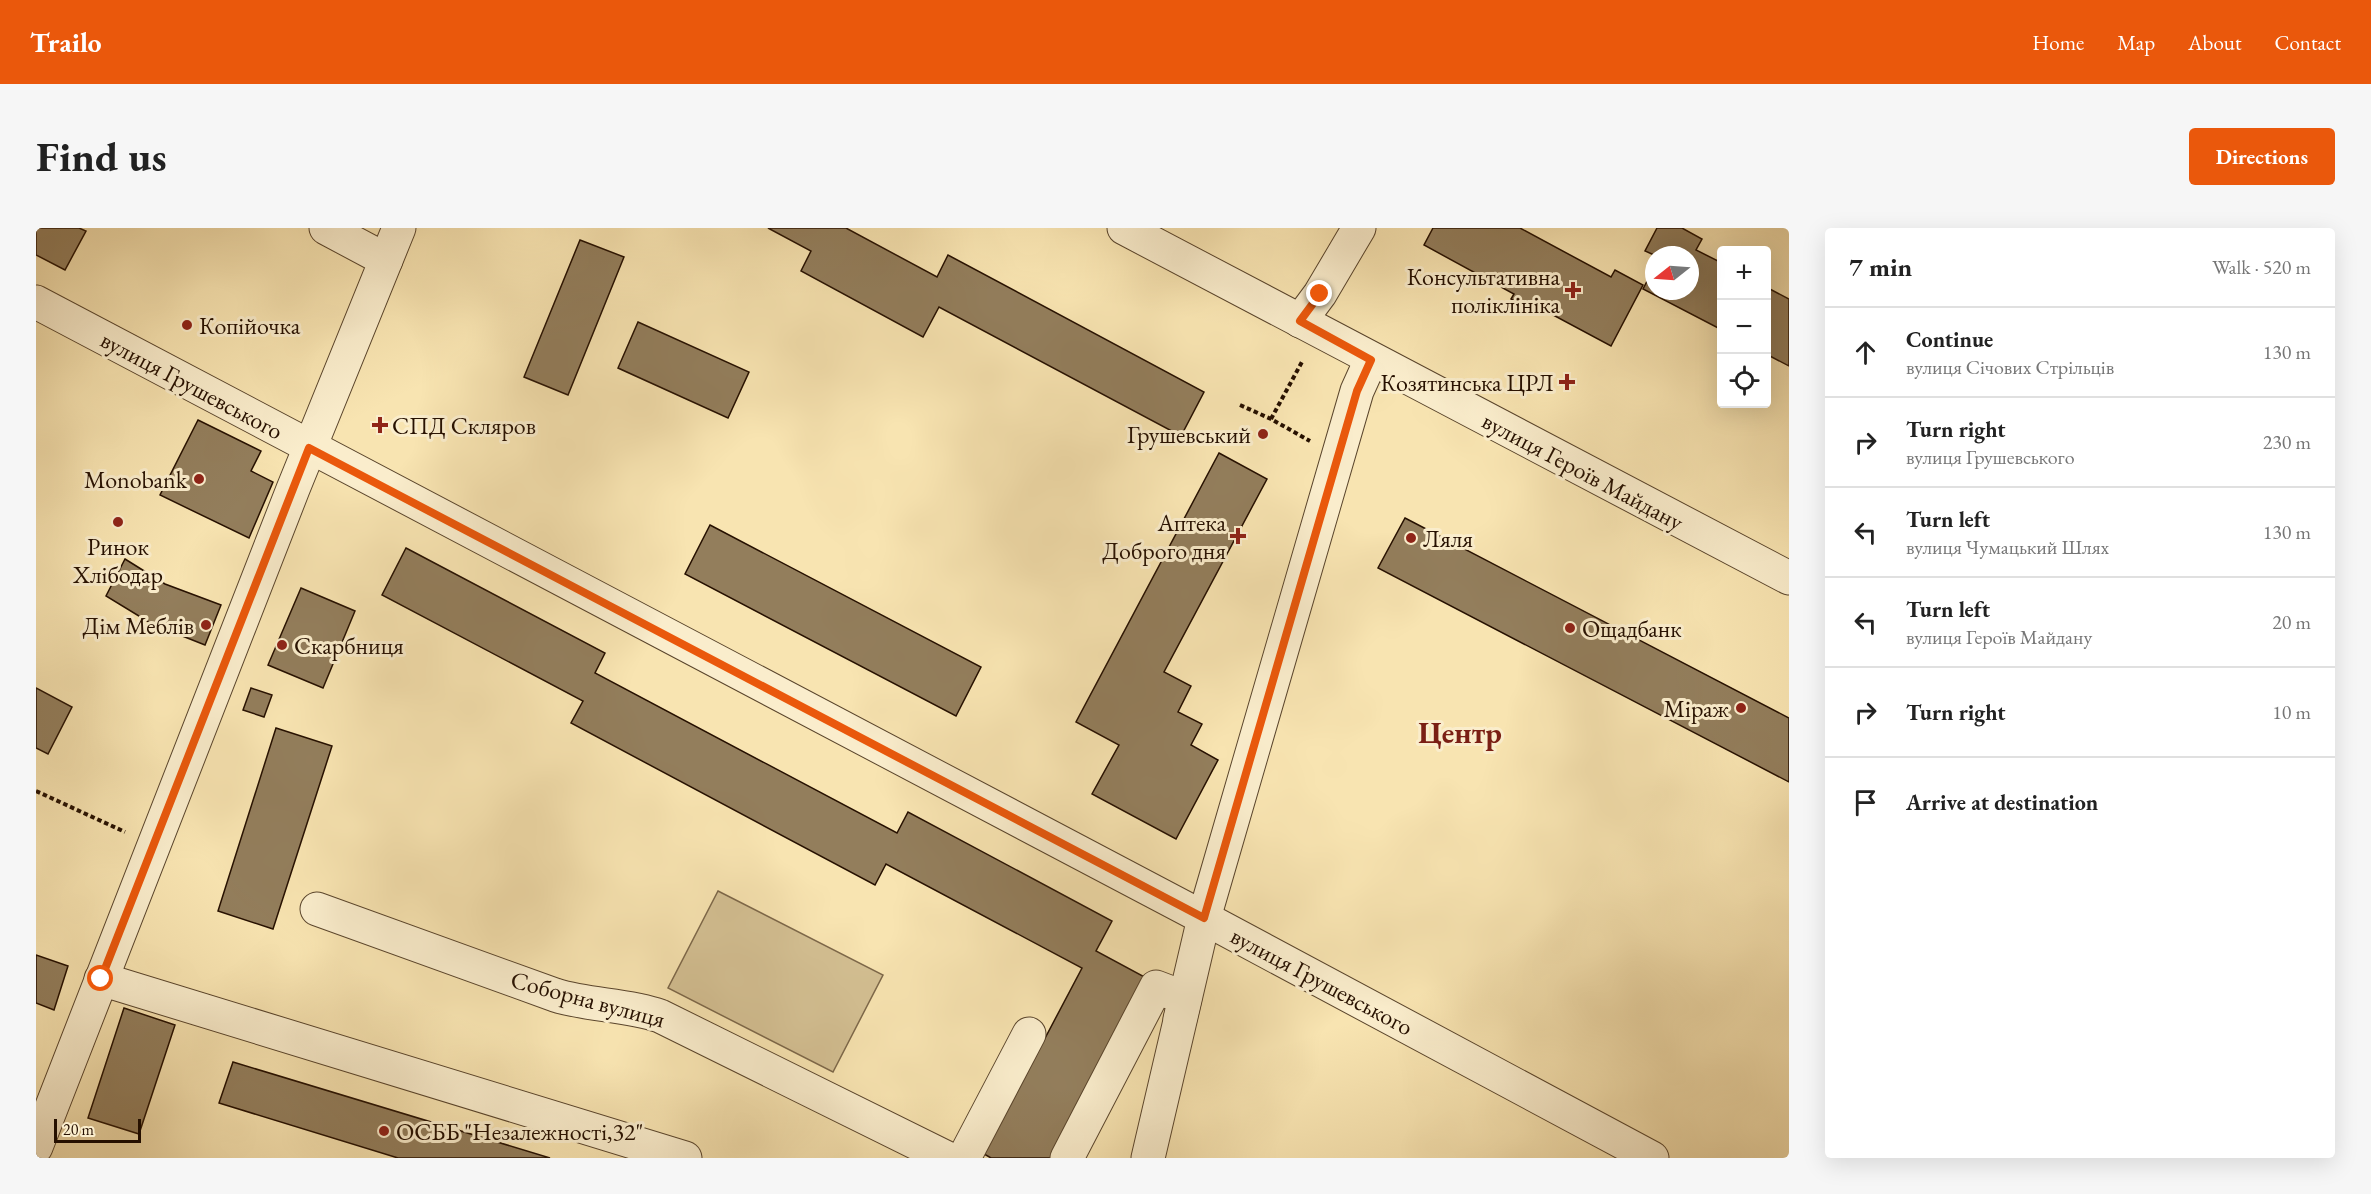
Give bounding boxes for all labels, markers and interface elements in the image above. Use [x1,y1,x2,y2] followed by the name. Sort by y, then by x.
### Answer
[30,24,102,60] text: Trailo
[2032,29,2084,56] text: Home
[2117,29,2155,56] text: Map
[2188,29,2241,56] text: About
[2274,29,2341,56] text: Contact
[2189,128,2335,185] button: Directions
[36,129,167,184] text: Find us
[1645,246,1699,300] north arrow
[1717,246,1771,408] map controls
[1717,246,1771,300] button: +
[1849,250,1912,284] text: 7 min
[2212,254,2311,280] text: Walk · 520 m
[1407,261,1560,320] place label: Консультативна поліклініка
[1306,280,1332,306] route end
[1564,281,1582,299] marker: Консультативна поліклініка
[1717,300,1771,354] button: −
[199,310,301,341] place label: Копійочка
[180,318,194,332] marker: Копійочка
[95,324,289,446] street label: вулиця Грушевського
[1906,325,1993,354] text: Continue
[1849,336,1882,369] icon: ahead
[2263,339,2311,365] text: 130 m
[1717,354,1771,408] button: locate
[1906,354,2114,380] text: вулиця Січових Стрільців
[1381,367,1554,398] place label: Козятинська ЦРЛ
[1558,373,1576,391] marker: Козятинська ЦРЛ
[1477,405,1689,537] street label: вулиця Героїв Майдану
[392,410,536,441] place label: СПД Скляров
[1906,415,2005,444] text: Turn right
[373,418,387,432] marker: СПД Скляров
[1127,419,1251,450] place label: Грушевський
[1849,426,1882,459] icon: right
[1256,427,1270,441] marker: Грушевський
[2263,429,2311,455] text: 230 m
[1906,444,2075,470] text: вулиця Грушевського
[84,464,188,495] place label: Monobank
[192,472,206,486] marker: Monobank
[1906,505,1990,534] text: Turn left
[1102,507,1226,566] place label: Аптека Доброго дня
[111,515,125,529] marker: Ринок Хлібодар
[1849,516,1882,549] icon: left
[2263,519,2311,545] text: 130 m
[1423,523,1473,554] place label: Ляля
[1231,529,1245,543] marker: Аптека Доброго дня
[72,531,163,590] place label: Ринок Хлібодар
[1404,531,1418,545] marker: Ляля
[1906,534,2109,560] text: вулиця Чумацький Шлях
[1906,595,1990,624] text: Turn left
[1849,606,1882,639] icon: left
[2272,609,2311,635] text: 20 m
[83,610,194,641] place label: Дім Меблів
[1582,613,1682,644] place label: Ощадбанк
[199,618,213,632] marker: Дім Меблів
[1563,621,1577,635] marker: Ощадбанк
[1906,624,2092,650] text: вулиця Героїв Майдану
[294,630,404,661] place label: Скарбниця
[275,638,289,652] marker: Скарбниця
[1663,693,1729,724] place label: Міраж
[1849,696,1882,729] icon: right
[1906,698,2005,727] text: Turn right
[2272,699,2311,725] text: 10 m
[1734,701,1748,715] marker: Міраж
[1418,713,1502,752] district label: Центр
[1849,786,1882,819] icon: arrive
[1906,788,2098,817] text: Arrive at destination
[1225,920,1419,1042] street label: вулиця Грушевського
[507,964,669,1035] street label: Соборна вулиця
[87,965,113,991] route start
[54,1116,141,1144] scale bar
[396,1116,644,1147] place label: ОСББ "Незалежності,32"
[63,1119,94,1140] text: 20 m
[377,1124,391,1138] marker: ОСББ "Незалежності,32"

